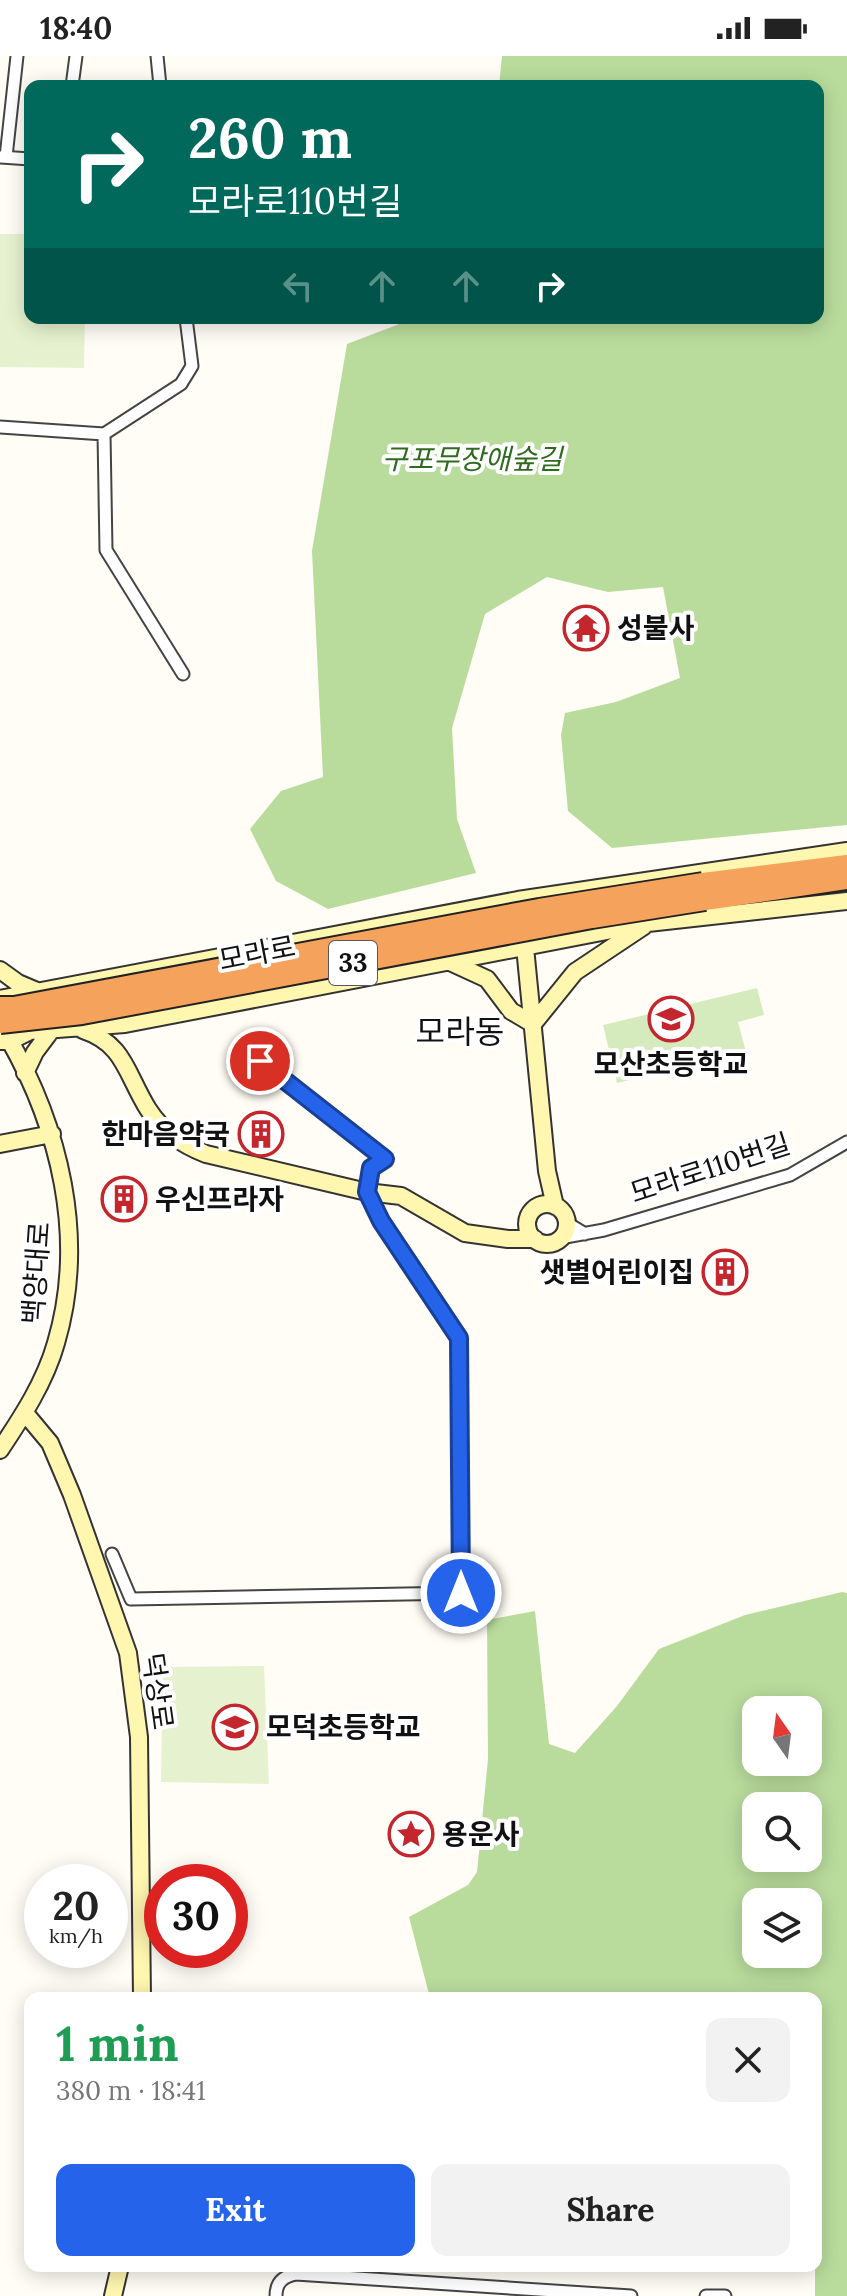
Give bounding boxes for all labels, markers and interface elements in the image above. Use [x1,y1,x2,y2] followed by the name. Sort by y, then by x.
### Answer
[40,9,112,47] text: 18:40
[188,102,352,173] text: 260 m
[56,112,160,216] icon: right
[188,178,402,224] text: 모라로110번길
[276,264,320,308] icon: left
[360,264,404,308] icon: ahead
[444,264,488,308] icon: ahead
[528,264,572,308] icon: right
[382,441,564,477] park label: 구포무장애숲길
[562,604,610,652] temple icon: 성불사
[617,610,695,646] place label: 성불사
[216,928,298,978] street label: 모라로
[329,941,377,985] road number: 33
[647,995,695,1043] school or university icon: 모산초등학교
[416,1011,504,1052] district label: 모라동
[226,1027,294,1095] pin
[238,1039,282,1083] icon: arrive
[594,1046,748,1082] place label: 모산초등학교
[237,1110,285,1158] building icon: 한마음약국
[101,1116,230,1152] place label: 한마음약국
[625,1125,795,1211] street label: 모라로110번길
[100,1175,148,1223] building icon: 우신프라자
[155,1181,284,1217] place label: 우신프라자
[14,1220,58,1326] street label: 백양대로
[701,1248,749,1296] building icon: 샛별어린이집
[539,1254,694,1290] place label: 샛별어린이집
[419,1551,503,1635] position arrow
[135,1650,181,1732] street label: 덕상로
[742,1696,822,1776] north arrow
[742,1696,822,1968] map controls
[211,1703,259,1751] school or university icon: 모덕초등학교
[266,1709,421,1745] place label: 모덕초등학교
[742,1792,822,1872] button: search
[387,1810,435,1858] place icon: 용운사
[442,1816,520,1852] place label: 용운사
[144,1864,248,1968] speed limit sign: 30
[53,1880,99,1931] text: 20
[742,1888,822,1968] button: layers
[49,1923,103,1948] text: km/h
[56,2013,179,2074] text: 1 min
[706,2018,790,2102] button: close
[56,2074,206,2107] text: 380 m · 18:41
[56,2164,415,2256] button: Exit
[431,2164,790,2256] button: Share

